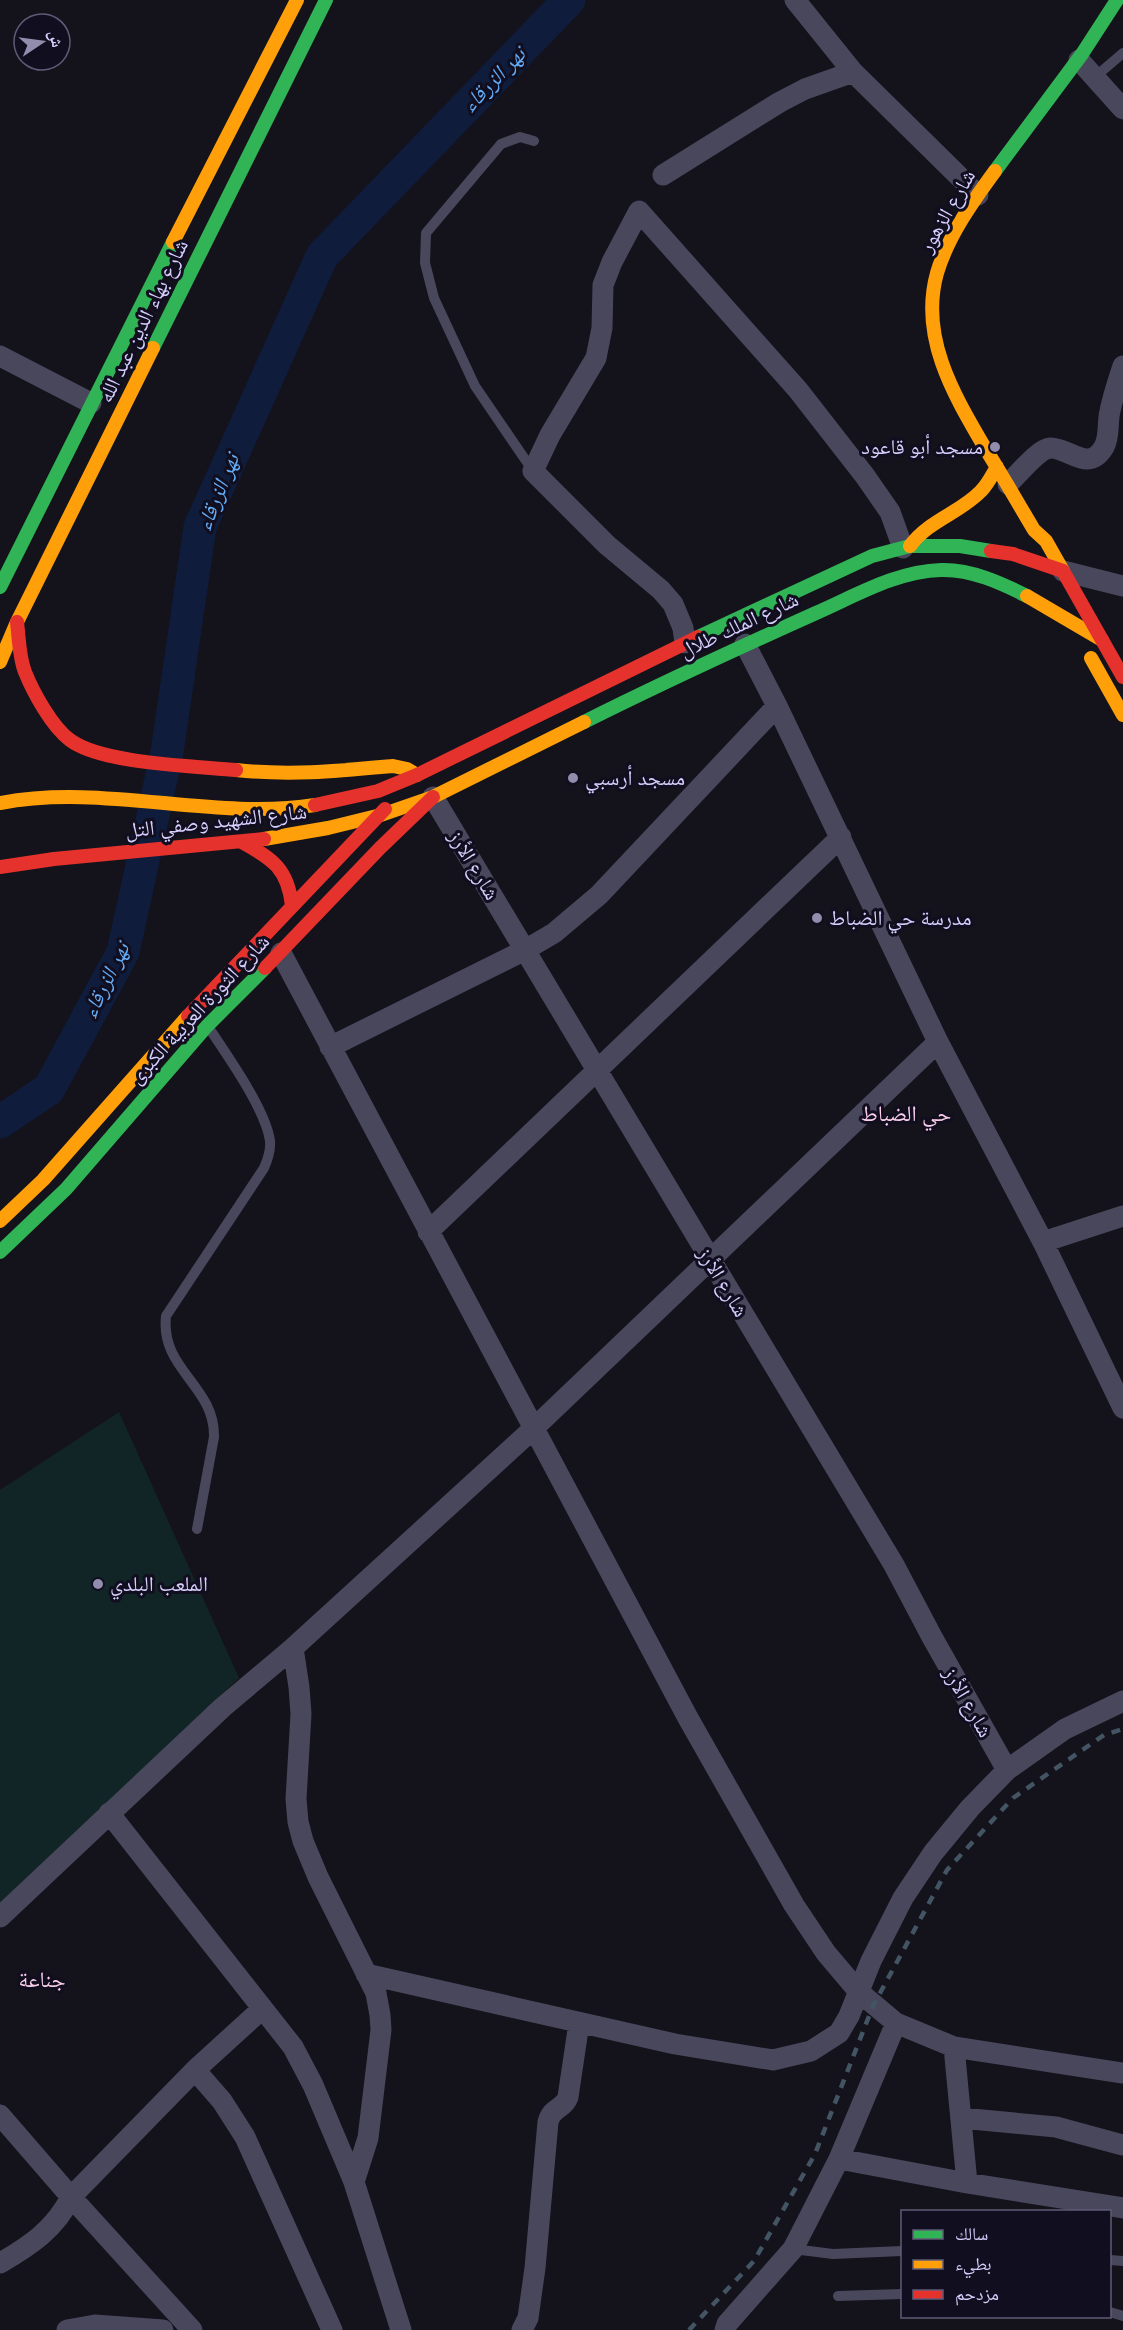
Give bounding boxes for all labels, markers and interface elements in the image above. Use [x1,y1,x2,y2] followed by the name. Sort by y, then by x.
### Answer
[12,12,72,72] north arrow
[45,28,67,49] text: ش
[456,39,533,118] water label: نهر الزرقاء
[912,165,981,258] street label: شارع الزهور
[92,235,194,407] street label: شارع بهاء الدين عبد الله
[861,434,983,459] place label: مسجد أبو قاعود
[988,440,1002,454] marker: مسجد أبو قاعود
[190,447,246,535] water label: نهر الزرقاء
[675,586,803,664] street label: شارع الملك طلال
[585,765,685,794] place label: مسجد أرسبي
[566,771,580,785] marker: مسجد أرسبي
[124,799,309,847] street label: شارع الشهيد وصفي التل
[442,824,505,905] street label: شارع الأرز
[829,905,972,934] place label: مدرسة حي الضباط
[810,911,824,925] marker: مدرسة حي الضباط
[123,929,275,1089] street label: شارع الثورة العربية الكبرى
[76,935,137,1022] water label: نهر الزرقاء
[861,1100,951,1131] district label: حي الضباط
[691,1241,754,1322] street label: شارع الأرز
[110,1571,208,1600] place label: الملعب البلدي
[91,1577,105,1591] marker: الملعب البلدي
[937,1661,999,1742] street label: شارع الأرز
[18,1966,66,1993] district label: جناعة
[901,2210,1111,2318] legend
[955,2223,988,2245] text: سالك
[955,2253,992,2279] text: بطيء
[955,2283,999,2306] text: مزدحم

